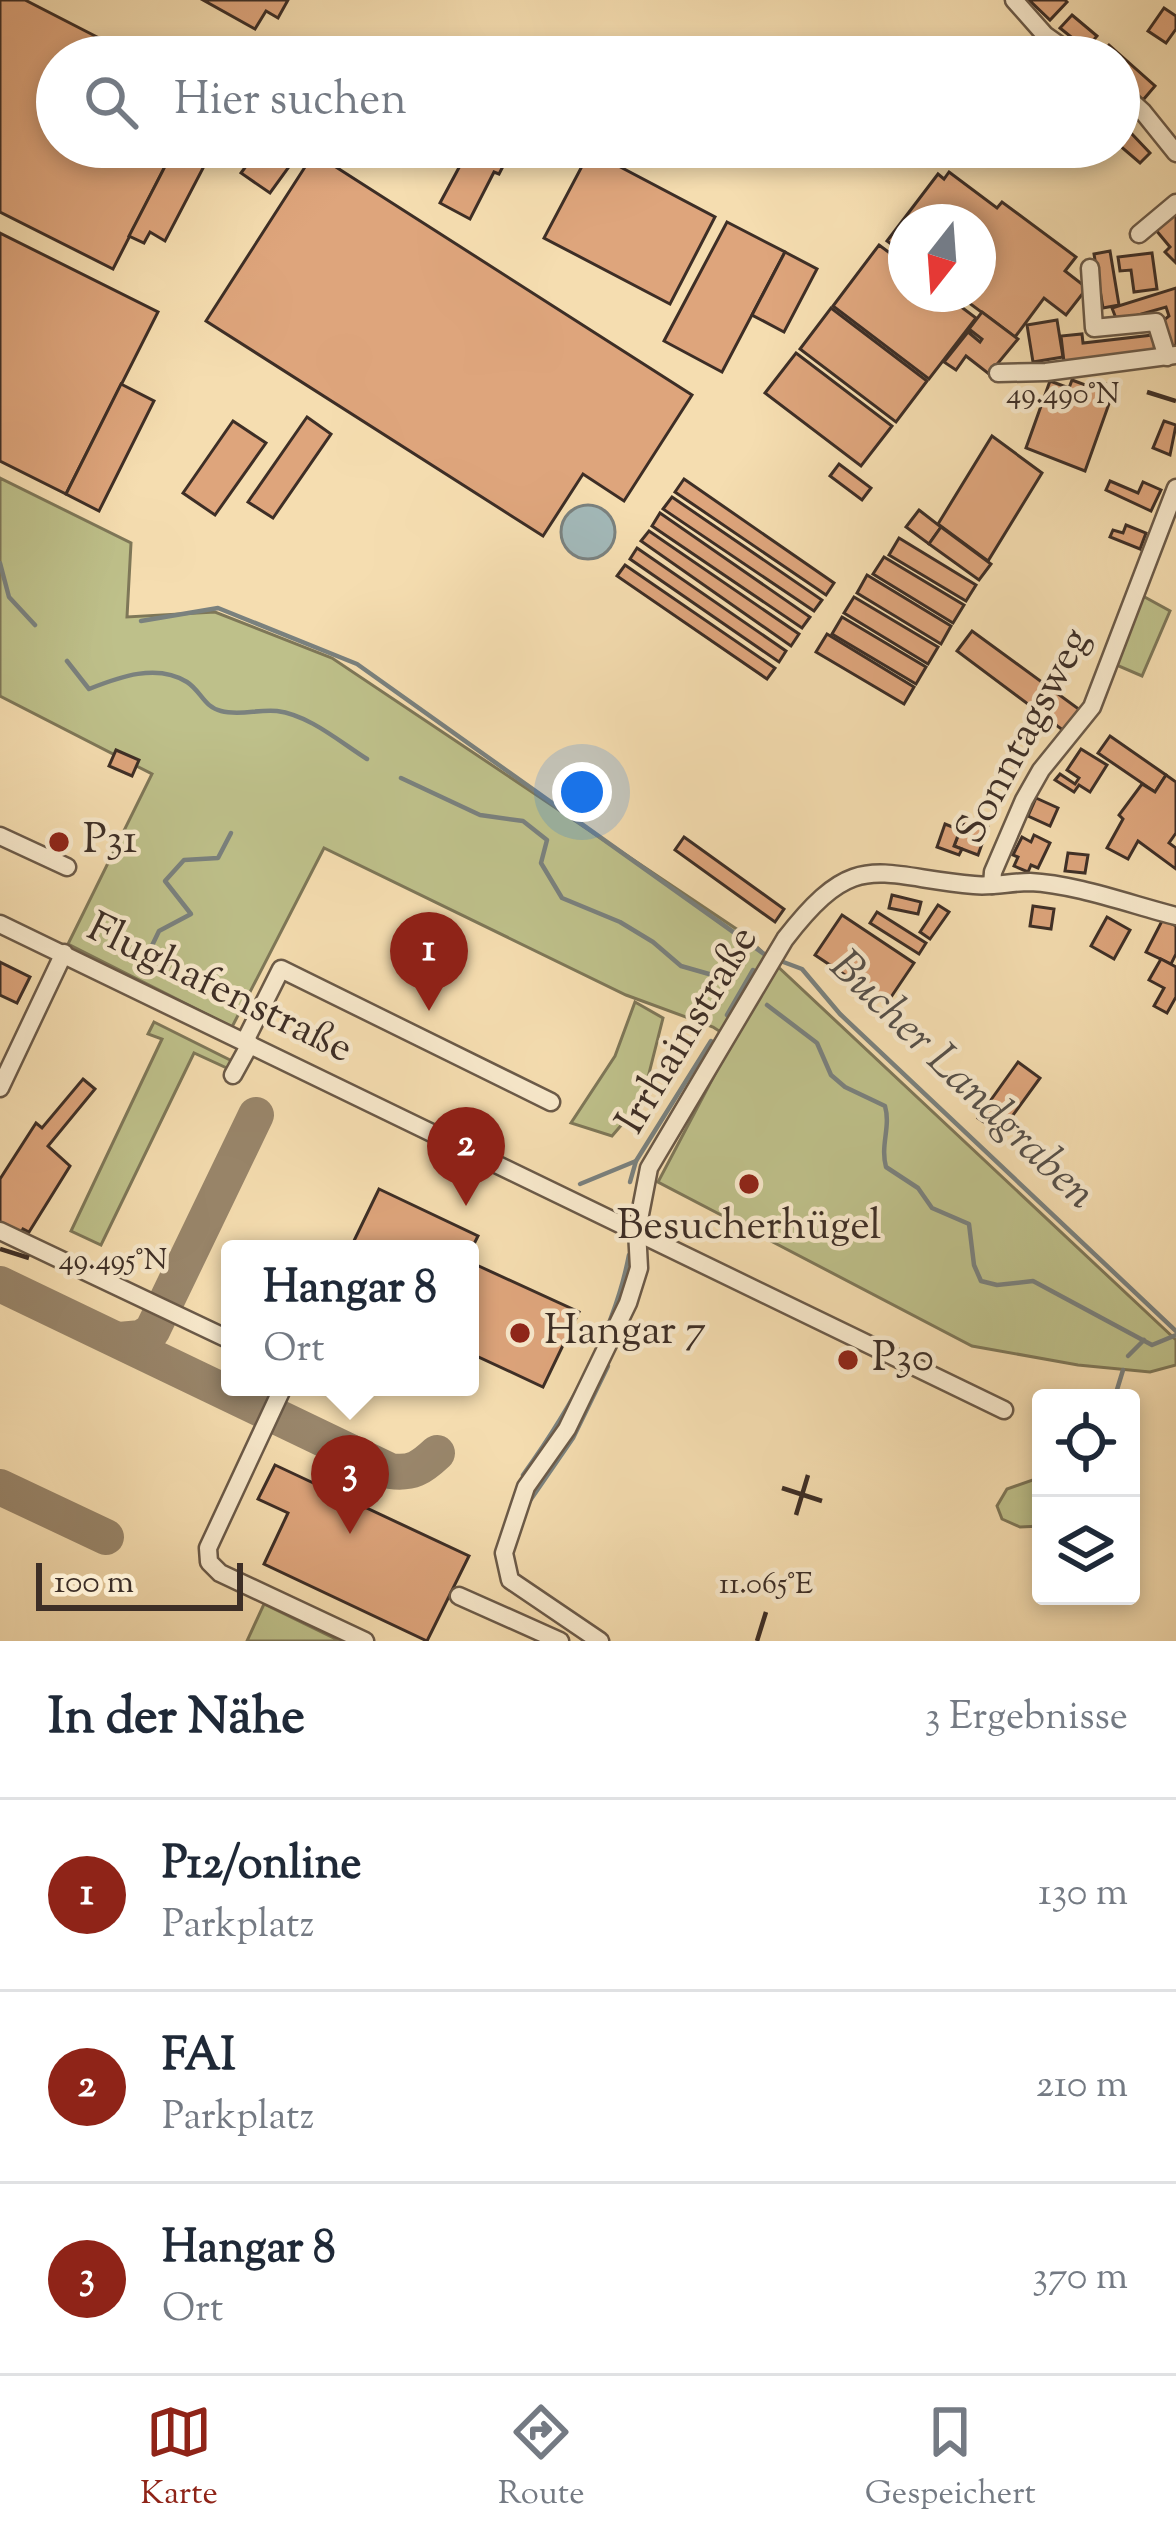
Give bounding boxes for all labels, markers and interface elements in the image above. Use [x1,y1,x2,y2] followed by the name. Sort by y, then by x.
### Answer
[36,36,1140,168] search box
[78,69,144,135] icon: search
[174,70,407,135] text: Hier suchen
[888,204,996,312] north arrow
[1006,374,1120,417] text: 49.490°N
[943,618,1107,856] street label: Sonntagsweg
[552,762,612,822] your location
[83,812,137,872] place label: P31
[46,829,72,855] marker: P31
[76,900,362,1080] street label: Flughafenstraße
[390,912,468,1011] pin: 1
[603,915,775,1147] street label: Irrhainstraße
[813,937,1109,1227] water label: Bucher Landgraben
[427,1107,505,1206] pin: 2
[736,1171,762,1197] marker: Besucherhügel
[617,1198,881,1258] place label: Besucherhügel
[59,1240,167,1283] text: 49.495°N
[221,1240,479,1396] popup
[263,1258,437,1323] text: Hangar 8
[544,1303,706,1363] place label: Hangar 7
[507,1320,533,1346] marker: Hangar 7
[263,1323,324,1379] text: Ort
[872,1330,934,1390] place label: P30
[835,1347,861,1373] marker: P30
[1032,1389,1140,1605] map controls
[1032,1389,1140,1497] button: locate
[311,1435,389,1534] pin: 3
[1032,1497,1140,1605] button: layers
[36,1557,243,1610] scale bar
[54,1560,134,1608] text: 100 m
[719,1564,813,1607] text: 11.065°E
[48,1683,305,1756] text: In der Nähe
[925,1691,1128,1747] text: 3 Ergebnisse
[162,1834,362,1899] text: P12/online
[80,1867,94,1923] text: 1
[1038,1867,1128,1923] text: 130 m
[162,1899,314,1955] text: Parkplatz
[162,2026,236,2091] text: FAI
[78,2059,96,2115] text: 2
[1036,2059,1128,2115] text: 210 m
[162,2091,314,2147] text: Parkplatz
[162,2218,336,2283] text: Hangar 8
[79,2251,95,2307] text: 3
[1032,2251,1128,2307] text: 370 m
[162,2283,223,2339] text: Ort
[140,2399,218,2519] tab: Karte
[498,2399,585,2519] tab: Route
[865,2399,1036,2519] tab: Gespeichert

